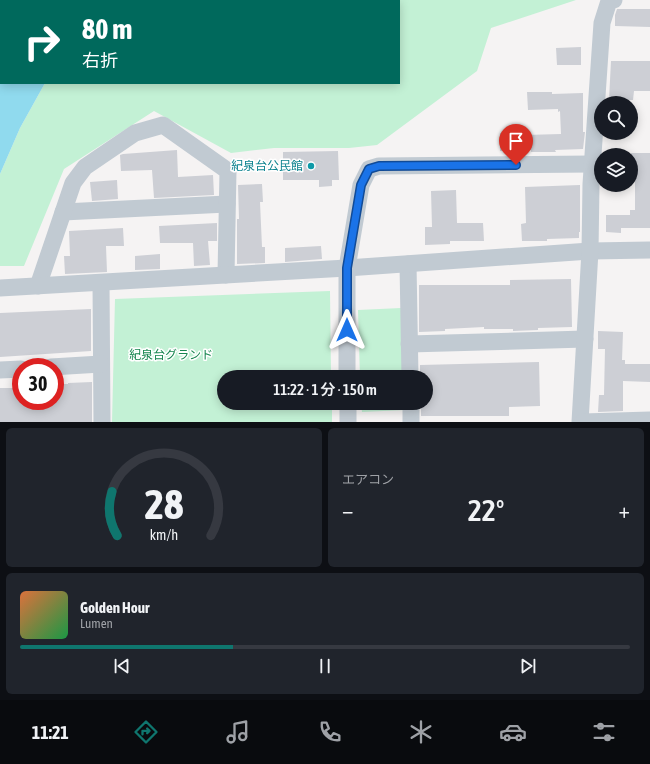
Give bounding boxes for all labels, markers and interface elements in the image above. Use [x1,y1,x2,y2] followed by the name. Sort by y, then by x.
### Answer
[82,13,132,45] text: 80 m
[16,16,68,68] icon: right
[82,50,118,71] text: 右折
[594,96,638,192] map controls
[594,96,638,140] button: search
[499,124,533,165] pin
[505,130,527,152] icon: arrive
[594,148,638,192] button: layers
[231,159,303,173] place label: 紀泉台公民館
[306,161,316,171] marker: 紀泉台公民館
[326,309,368,351] position arrow
[129,348,213,362] park label: 紀泉台グランド
[12,358,64,410] speed limit sign: 30
[273,381,377,398] text: 11:22 · 1 分 · 150 m
[342,472,394,487] text: エアコン
[144,479,184,527] text: 28
[468,493,504,527] text: 22°
[342,497,353,523] text: −
[619,497,630,523] text: +
[150,526,178,542] text: km/h
[80,599,150,616] text: Golden Hour
[80,616,113,631] text: Lumen
[111,655,133,677] icon: previous
[314,655,336,677] icon: pause
[517,655,539,677] icon: next
[132,718,160,746] icon: directions
[224,718,252,746] icon: music
[316,718,344,746] icon: phone
[407,718,435,746] icon: climate
[499,718,527,746] icon: car
[590,718,618,746] icon: filters
[32,722,69,743] text: 11:21

